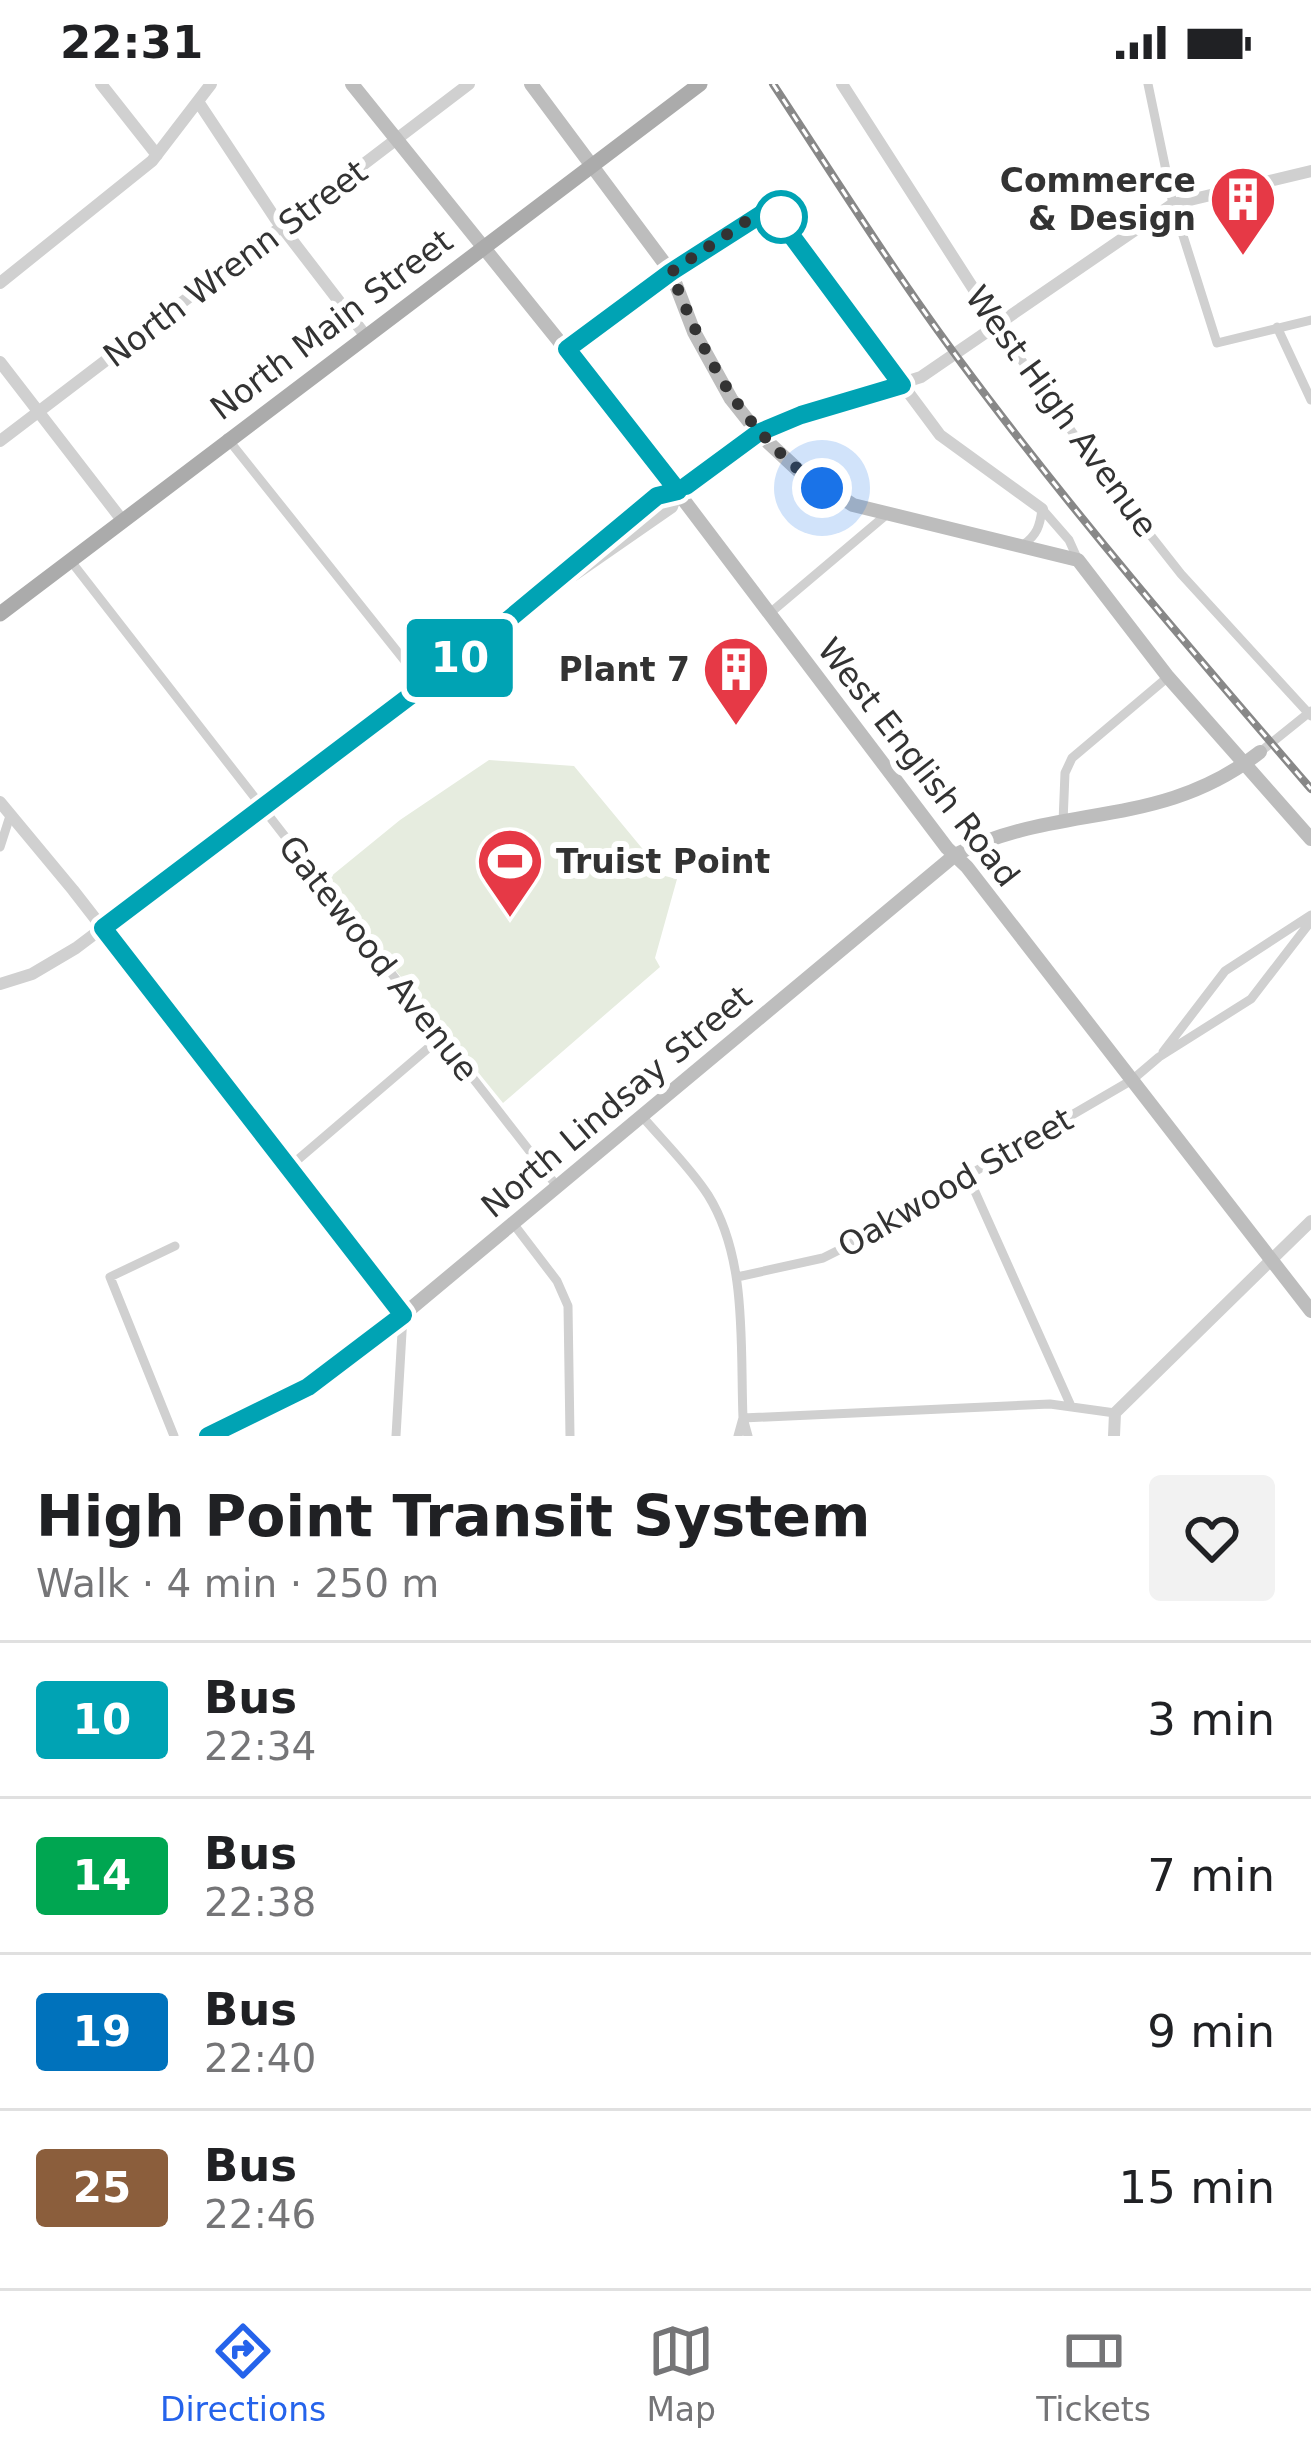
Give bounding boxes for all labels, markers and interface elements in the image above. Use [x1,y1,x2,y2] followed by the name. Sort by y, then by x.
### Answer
[60,16,203,69] text: 22:31
[96,152,375,375] street label: North Wrenn Street
[1000,161,1196,238] place label: Commerce & Design
[1208,164,1278,258] building icon: Commerce & Design
[756,192,806,242] unlabelled marker
[203,221,460,428] street label: North Main Street
[957,278,1166,544] street label: West High Avenue
[792,458,852,518] your location
[406,619,514,697] line badge: 10
[810,630,1028,894] street label: West English Road
[431,633,489,682] text: 10
[701,634,771,728] building icon: Plant 7
[559,650,690,689] place label: Plant 7
[475,826,545,920] sports icon: Truist Point
[271,828,486,1089] street label: Gatewood Avenue
[556,842,771,881] place label: Truist Point
[474,977,759,1226] street label: North Lindsay Street
[831,1099,1080,1265] street label: Oakwood Street
[1149,1475,1275,1601] button: heart
[36,1483,870,1549] text: High Point Transit System
[36,1561,439,1606] text: Walk · 4 min · 250 m
[204,1671,297,1724] text: Bus
[1147,1693,1275,1746] text: 3 min
[73,1695,131,1744] text: 10
[204,1724,316,1769] text: 22:34
[204,1827,297,1880] text: Bus
[1147,1849,1275,1902] text: 7 min
[73,1851,131,1900] text: 14
[204,1880,316,1925] text: 22:38
[204,1983,297,2036] text: Bus
[1147,2005,1275,2058] text: 9 min
[73,2007,131,2056] text: 19
[204,2036,316,2081] text: 22:40
[204,2139,297,2192] text: Bus
[1119,2161,1275,2214] text: 15 min
[73,2163,131,2212] text: 25
[204,2192,316,2237] text: 22:46
[160,2318,326,2429] tab: Directions
[646,2318,716,2429] tab: Map
[1036,2318,1151,2429] tab: Tickets

